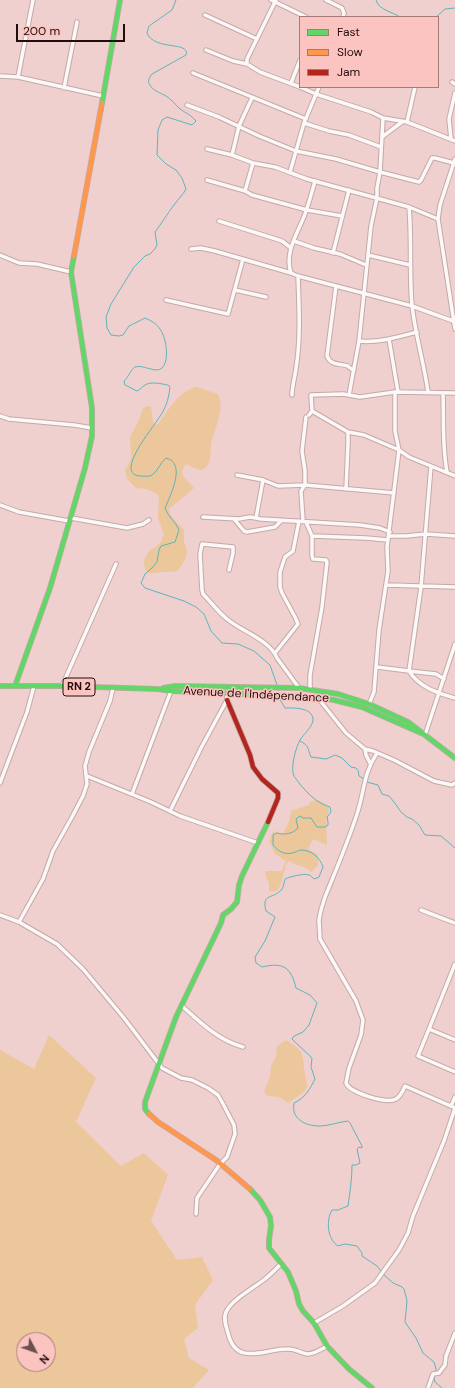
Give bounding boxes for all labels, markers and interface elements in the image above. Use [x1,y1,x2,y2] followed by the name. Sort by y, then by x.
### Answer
[18,16,127,42] scale bar
[299,16,439,88] legend
[23,23,60,39] text: 200 m
[337,24,360,40] text: Fast
[337,44,363,60] text: Slow
[337,64,360,80] text: Jam
[63,678,95,696] road number: RN 2
[183,684,329,706] street label: Avenue de l'Indépendance
[16,1332,56,1372] north arrow
[36,1352,52,1367] text: N

